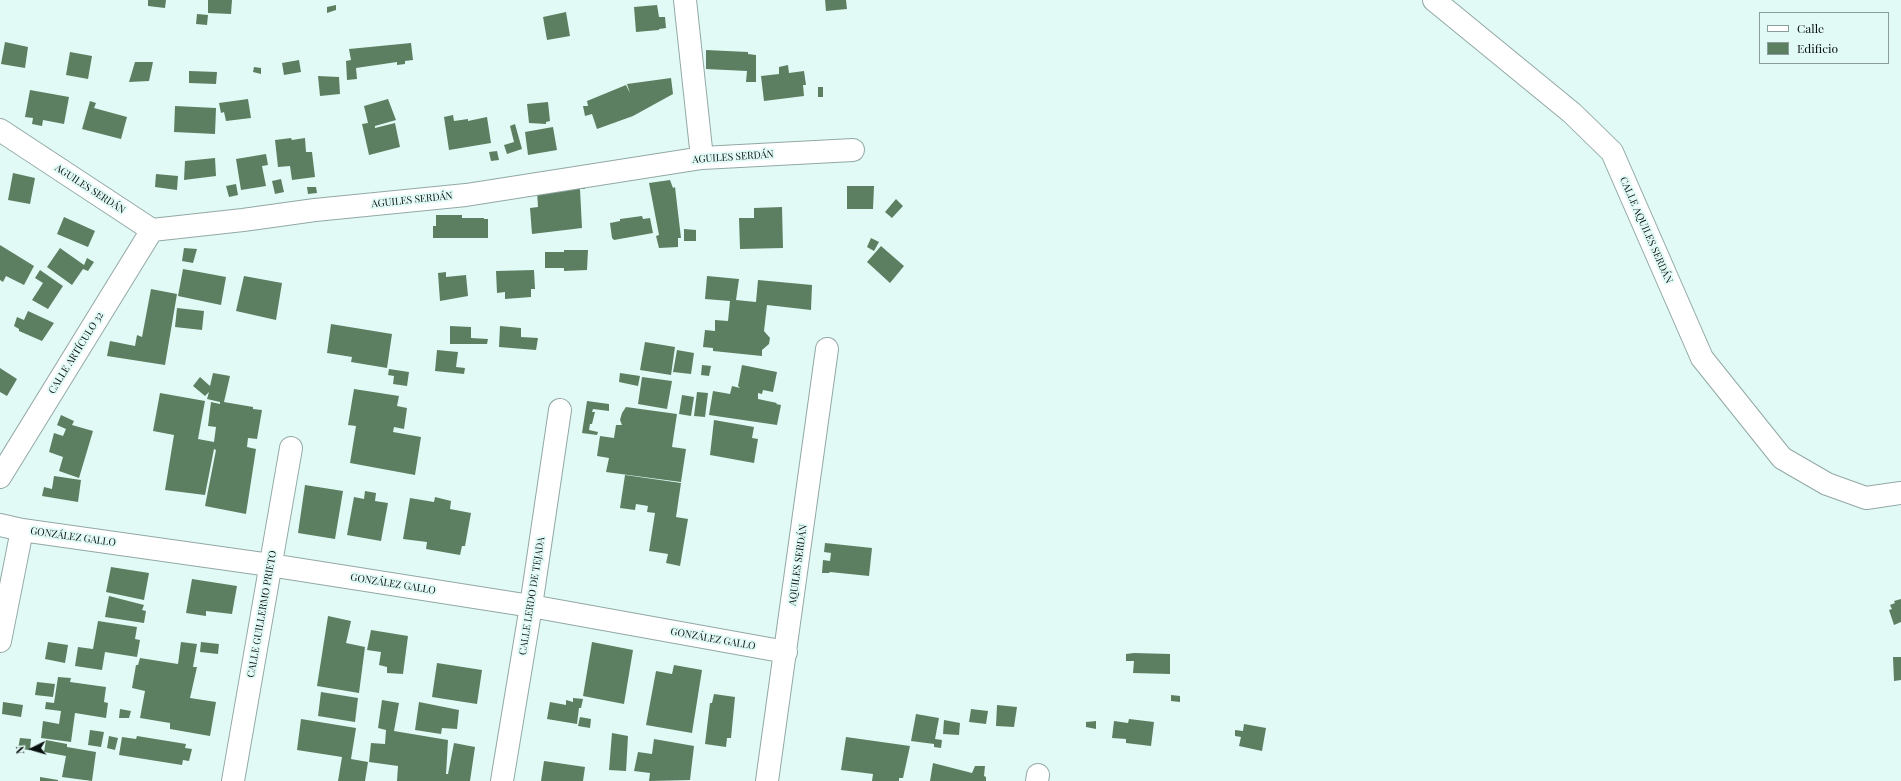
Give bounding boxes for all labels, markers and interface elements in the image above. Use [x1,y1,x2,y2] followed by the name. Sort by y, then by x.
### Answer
[1759,12,1889,64] legend
[1797,20,1824,36] text: Calle
[1797,40,1838,56] text: Edificio
[692,148,774,166] street label: AGUILES SERDÁN
[53,162,127,216] street label: AGUILES SERDÁN
[1617,175,1675,285] street label: CALLE AQUILES SERDÁN
[371,190,453,210] street label: AGUILES SERDÁN
[46,310,106,396] street label: CALLE ARTÍCULO 32
[786,524,810,606] street label: AQUILES SERDÁN
[30,525,116,549] street label: GONZÁLEZ GALLO
[517,536,547,656] street label: CALLE LERDO DE TEJADA
[245,550,279,678] street label: CALLE GUILLERMO PRIETO
[350,571,436,597] street label: GONZÁLEZ GALLO
[670,626,756,652] street label: GONZÁLEZ GALLO
[12,729,52,769] north arrow
[12,745,27,755] text: N

